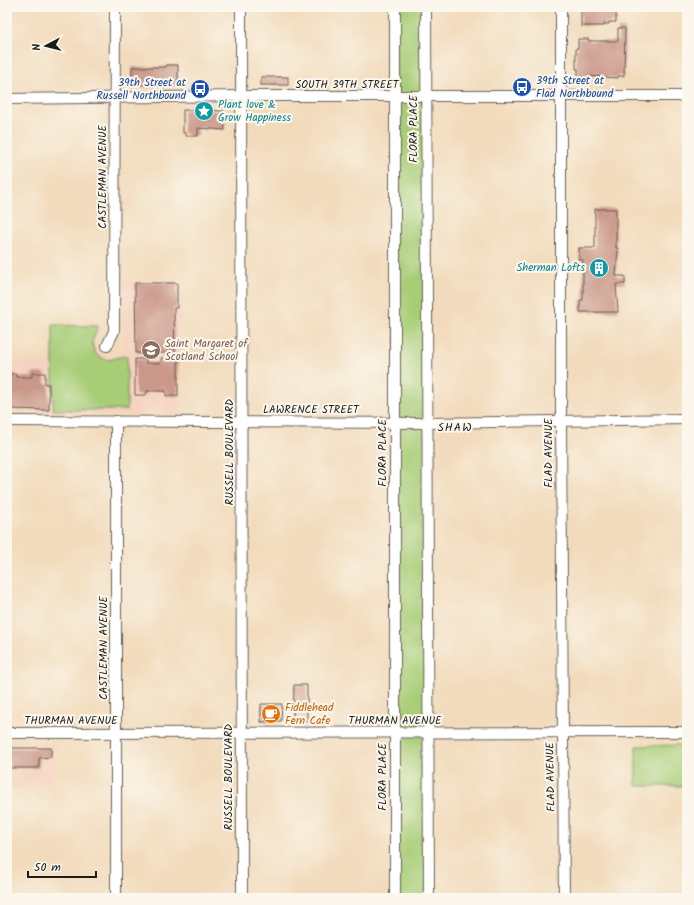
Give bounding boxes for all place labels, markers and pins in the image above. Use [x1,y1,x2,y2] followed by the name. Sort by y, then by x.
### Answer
[536,72,614,103] place label: 39th Street at Flad Northbound
[97,74,187,105] place label: 39th Street at Russell Northbound
[511,76,533,98] bus stop icon: 39th Street at Flad Northbound
[189,78,211,100] bus stop icon: 39th Street at Russell Northbound
[218,96,291,127] place label: Plant love & Grow Happiness
[193,100,215,122] place icon: Plant love & Grow Happiness
[588,257,610,279] building icon: Sherman Lofts
[516,259,585,277] place label: Sherman Lofts
[165,335,249,366] place label: Saint Margaret of Scotland School
[140,339,162,361] school or university icon: Saint Margaret of Scotland School
[285,699,334,730] place label: Fiddlehead Fern Cafe
[260,703,282,725] cafe icon: Fiddlehead Fern Cafe

